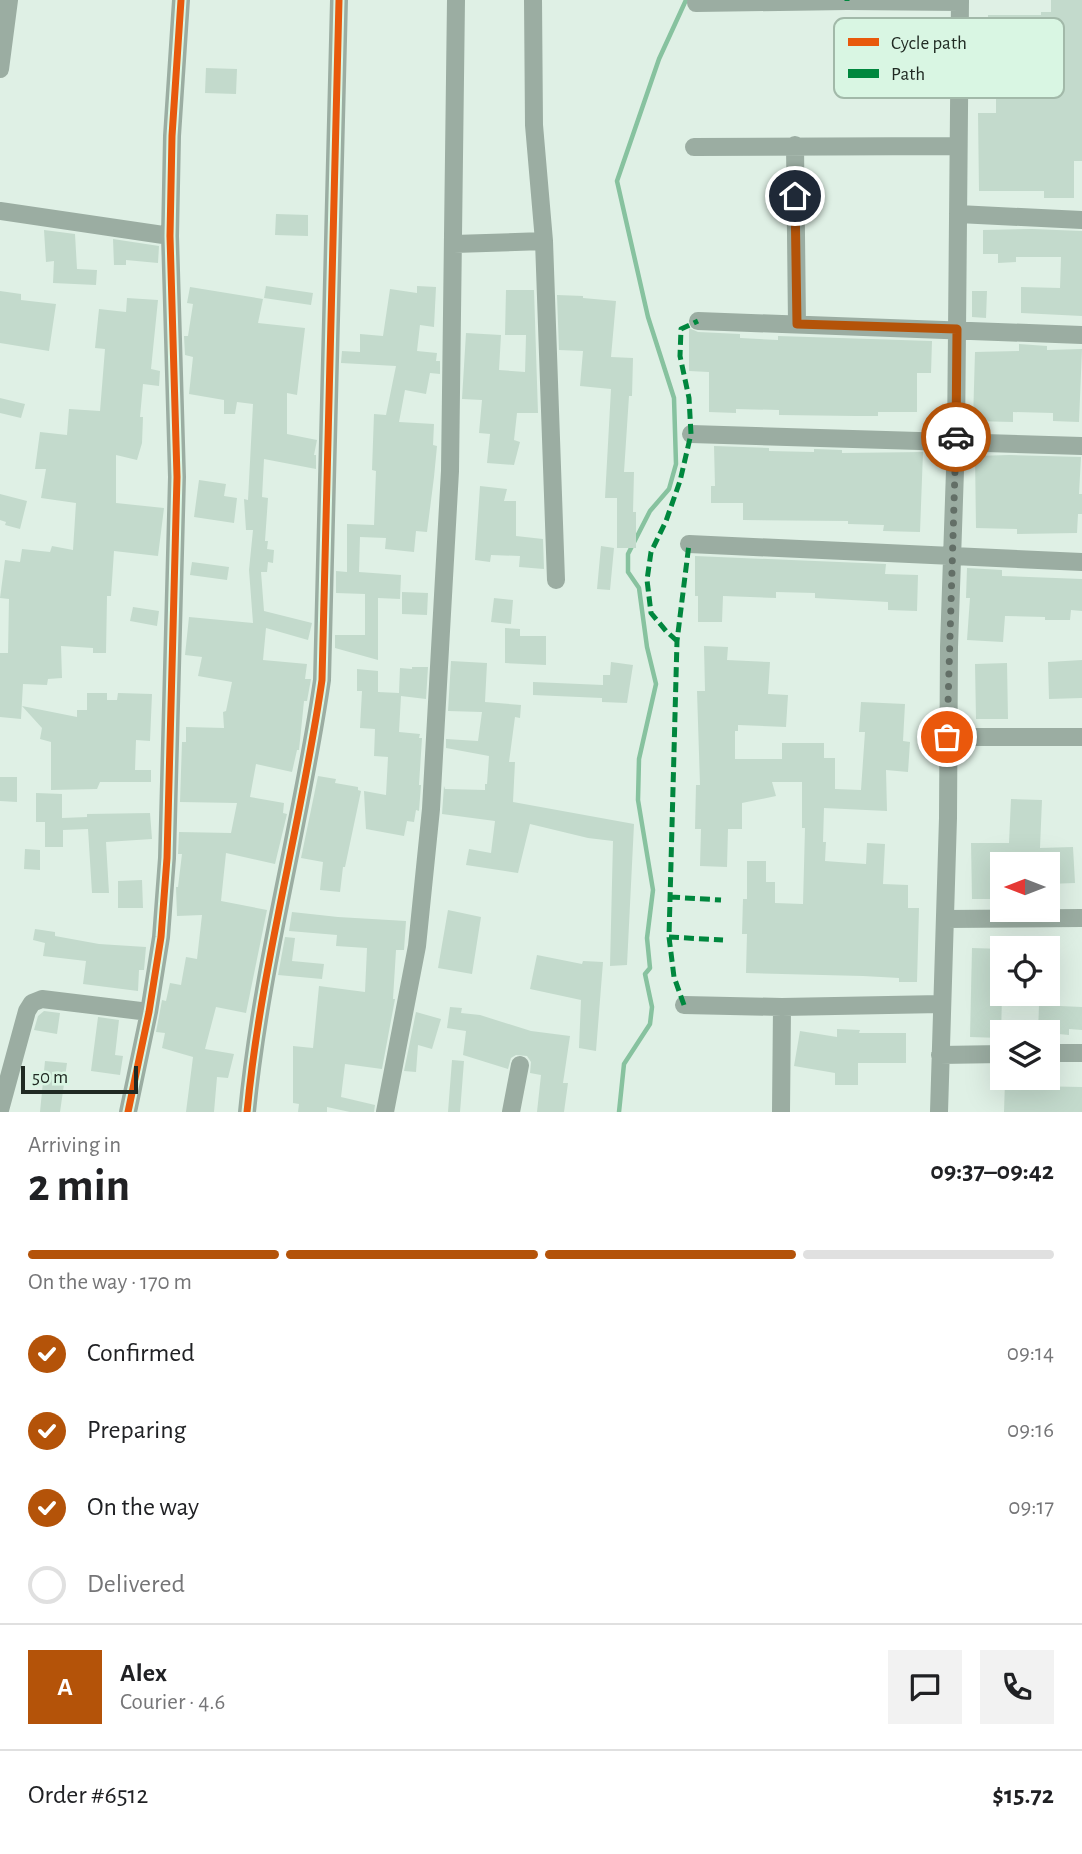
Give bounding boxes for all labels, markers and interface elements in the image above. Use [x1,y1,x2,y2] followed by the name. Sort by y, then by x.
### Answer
[834,18,1064,98] legend
[891,34,967,53] text: Cycle path
[891,65,925,84] text: Path
[765,166,825,226] pin
[776,177,814,215] icon: home
[921,402,991,472] courier
[937,418,975,456] icon: car
[917,707,977,767] pin
[928,718,966,756] icon: bag
[990,852,1060,922] north arrow
[990,852,1060,1090] map controls
[990,936,1060,1006] button: locate
[990,1020,1060,1090] button: layers
[21,1063,138,1095] scale bar
[32,1068,68,1087] text: 50 m
[28,1134,121,1157] text: Arriving in
[930,1158,1054,1184] text: 09:37–09:42
[28,1163,130,1209] text: 2 min
[28,1271,192,1294] text: On the way · 170 m
[28,1335,66,1373] icon: check
[87,1340,195,1366] text: Confirmed
[1007,1342,1054,1365] text: 09:14
[28,1412,66,1450] icon: check
[87,1417,186,1443] text: Preparing
[1007,1419,1054,1442] text: 09:16
[28,1489,66,1527] icon: check
[87,1494,199,1520] text: On the way
[1008,1496,1054,1519] text: 09:17
[87,1571,185,1597] text: Delivered
[888,1650,962,1724] button: chat
[980,1650,1054,1724] button: phone
[120,1660,167,1686] text: Alex
[57,1674,73,1700] text: A
[120,1691,225,1714] text: Courier · 4.6
[28,1782,148,1808] text: Order #6512
[992,1782,1054,1808] text: $15.72

